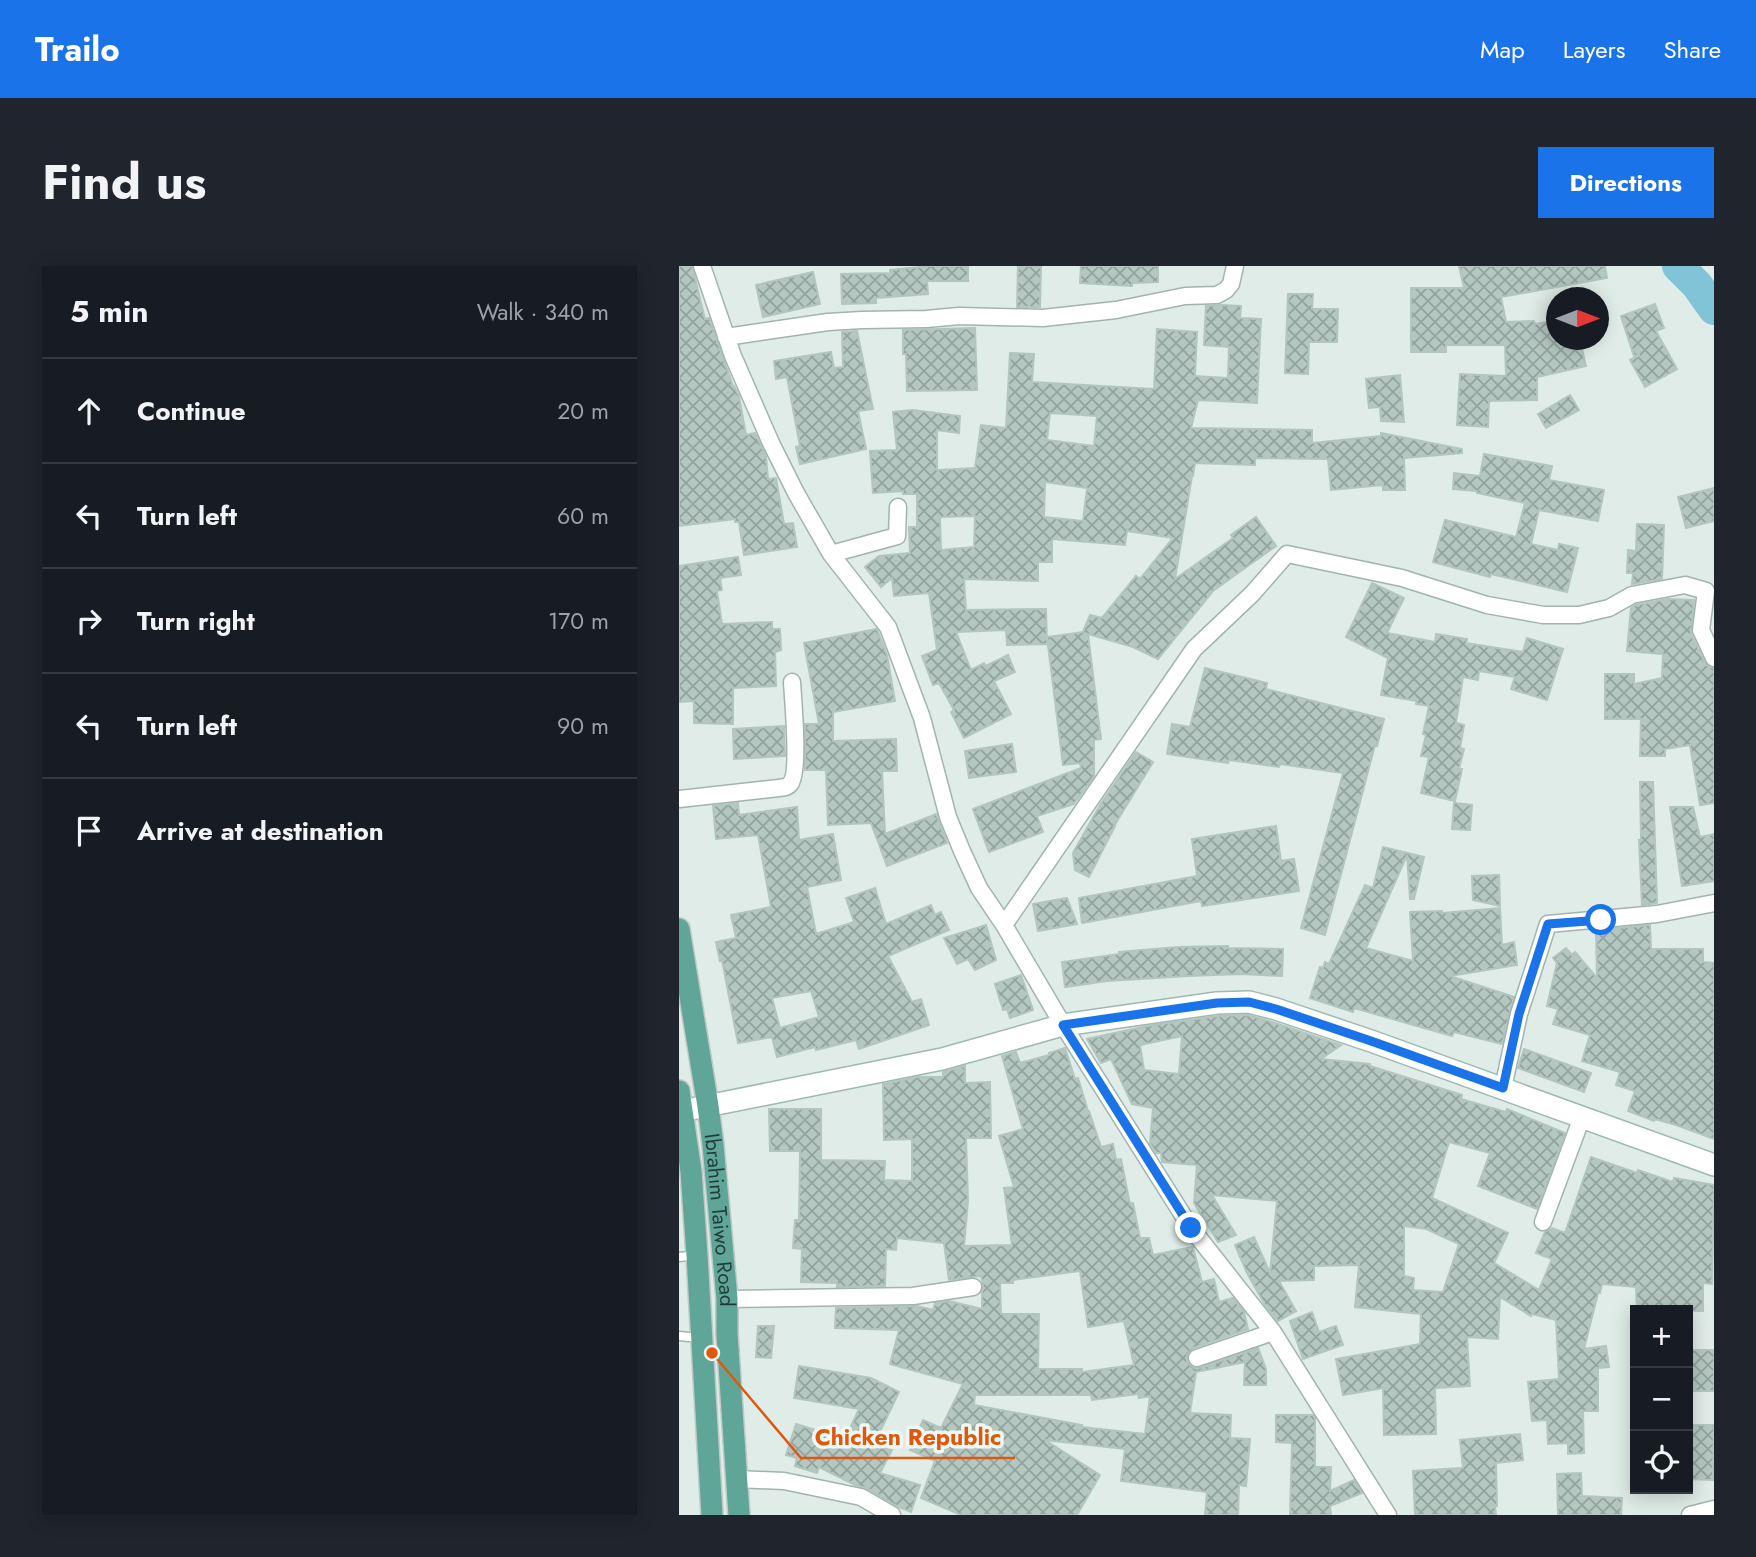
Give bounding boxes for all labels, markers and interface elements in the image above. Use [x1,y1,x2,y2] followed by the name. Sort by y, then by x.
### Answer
[35,26,120,73] text: Trailo
[1480,32,1525,67] text: Map
[1563,32,1625,67] text: Layers
[1663,32,1721,67] text: Share
[42,147,206,217] text: Find us
[1538,147,1714,218] button: Directions
[1546,287,1609,350] north arrow
[70,290,148,333] text: 5 min
[477,295,609,329] text: Walk · 340 m
[70,392,108,430] icon: ahead
[137,392,246,430] text: Continue
[557,394,609,428] text: 20 m
[70,497,108,535] icon: left
[137,497,237,535] text: Turn left
[557,499,609,533] text: 60 m
[70,602,108,640] icon: right
[137,602,255,640] text: Turn right
[548,604,609,638] text: 170 m
[70,707,108,745] icon: left
[137,707,237,745] text: Turn left
[557,709,609,743] text: 90 m
[70,812,108,850] icon: arrive
[137,812,384,850] text: Arrive at destination
[1585,904,1616,935] route start
[697,1132,742,1307] street label: Ibrahim Taiwo Road
[1175,1212,1206,1243] route end
[1630,1305,1693,1494] map controls
[1630,1305,1693,1368] button: +
[1630,1368,1693,1431] button: −
[801,1414,1015,1458] callout: Chicken Republic
[815,1420,1001,1454] text: Chicken Republic
[1630,1431,1693,1494] button: locate

